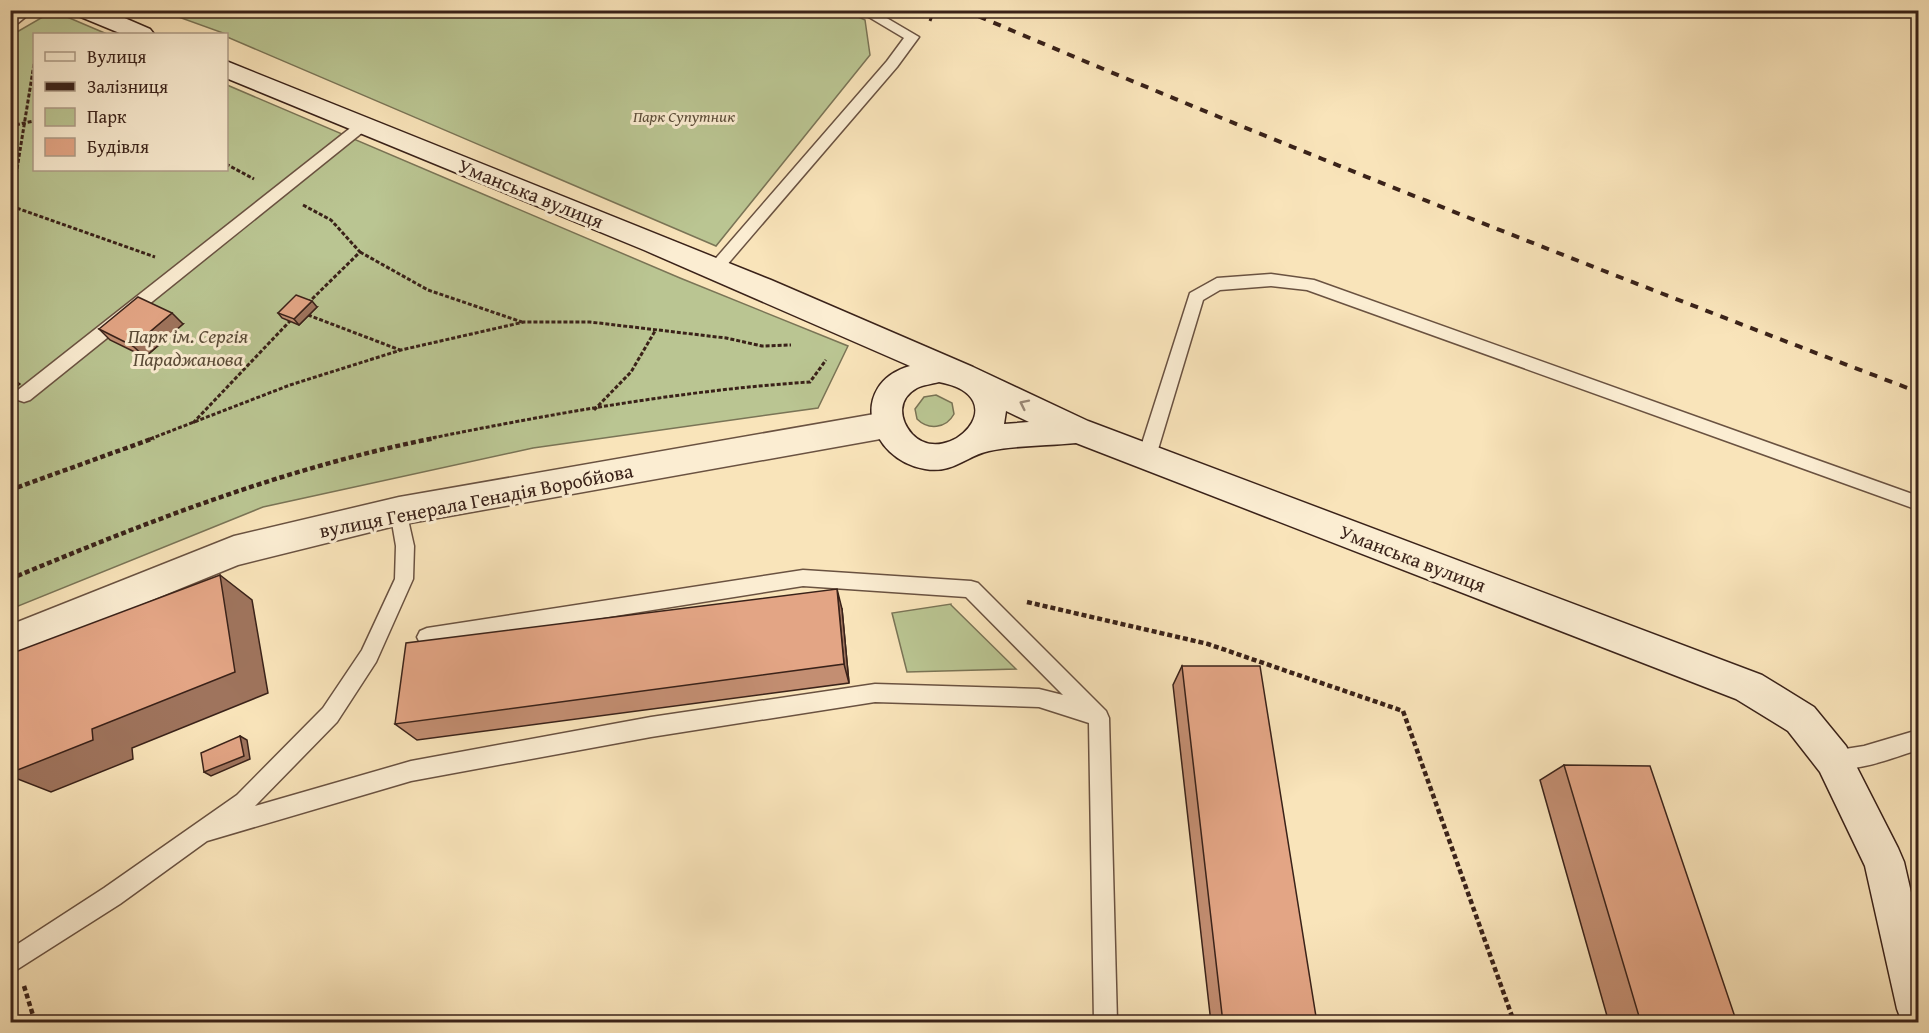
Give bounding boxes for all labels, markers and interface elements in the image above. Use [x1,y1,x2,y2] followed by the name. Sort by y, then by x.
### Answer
[33,33,228,171] legend
[87,43,146,70] text: Вулиця
[87,73,168,100] text: Залізниця
[87,103,127,130] text: Парк
[633,104,735,128] park label: Парк Супутник
[87,133,149,160] text: Будівля
[454,151,608,235] street label: Уманська вулиця
[128,321,249,373] park label: Парк ім. Сергія Параджанова
[1019,400,1030,412] one-way arrow
[316,455,636,545] street label: вулиця Генерала Генадія Воробйова
[1336,517,1490,599] street label: Уманська вулиця

